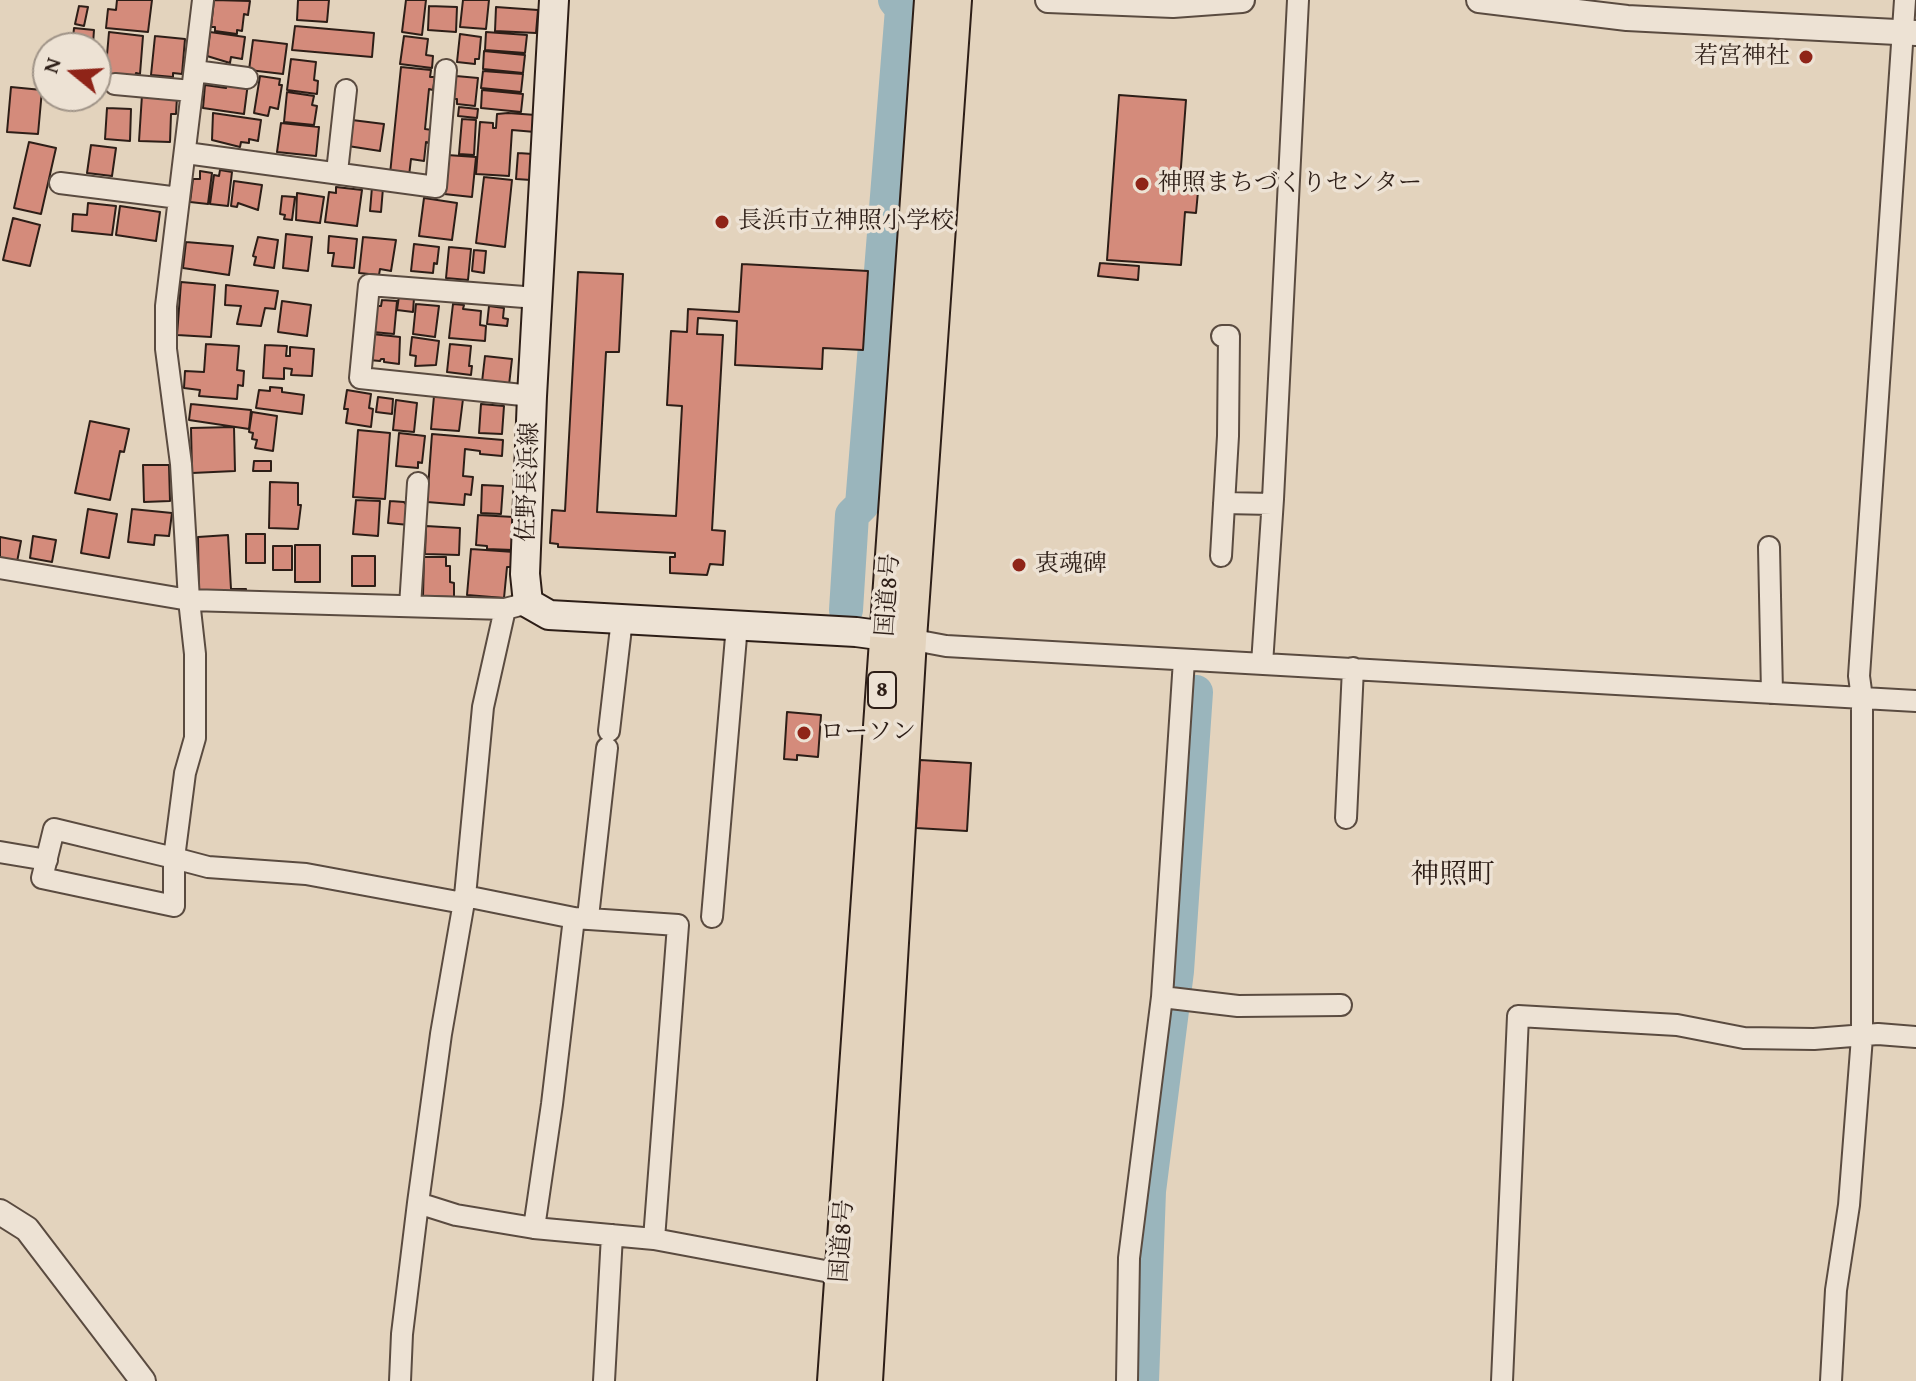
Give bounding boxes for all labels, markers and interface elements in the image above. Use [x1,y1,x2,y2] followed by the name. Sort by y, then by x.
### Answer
[32,32,112,112] north arrow
[1694,43,1790,71] place label: 若宮神社
[1797,48,1815,66] marker: 若宮神社
[34,53,69,77] text: N
[1158,170,1422,198] place label: 神照まちづくりセンター
[1133,175,1151,193] marker: 神照まちづくりセンター
[738,208,954,236] place label: 長浜市立神照小学校
[713,213,731,231] marker: 長浜市立神照小学校
[513,422,545,542] street label: 佐野長浜線
[1035,551,1107,579] place label: 衷魂碑
[872,552,906,638] street label: 国道8号
[1010,556,1028,574] marker: 衷魂碑
[868,672,896,708] road number: 8
[820,719,916,747] place label: ローソン
[795,724,813,742] marker: ローソン
[1411,859,1495,893] district label: 神照町
[826,1198,860,1284] street label: 国道8号

